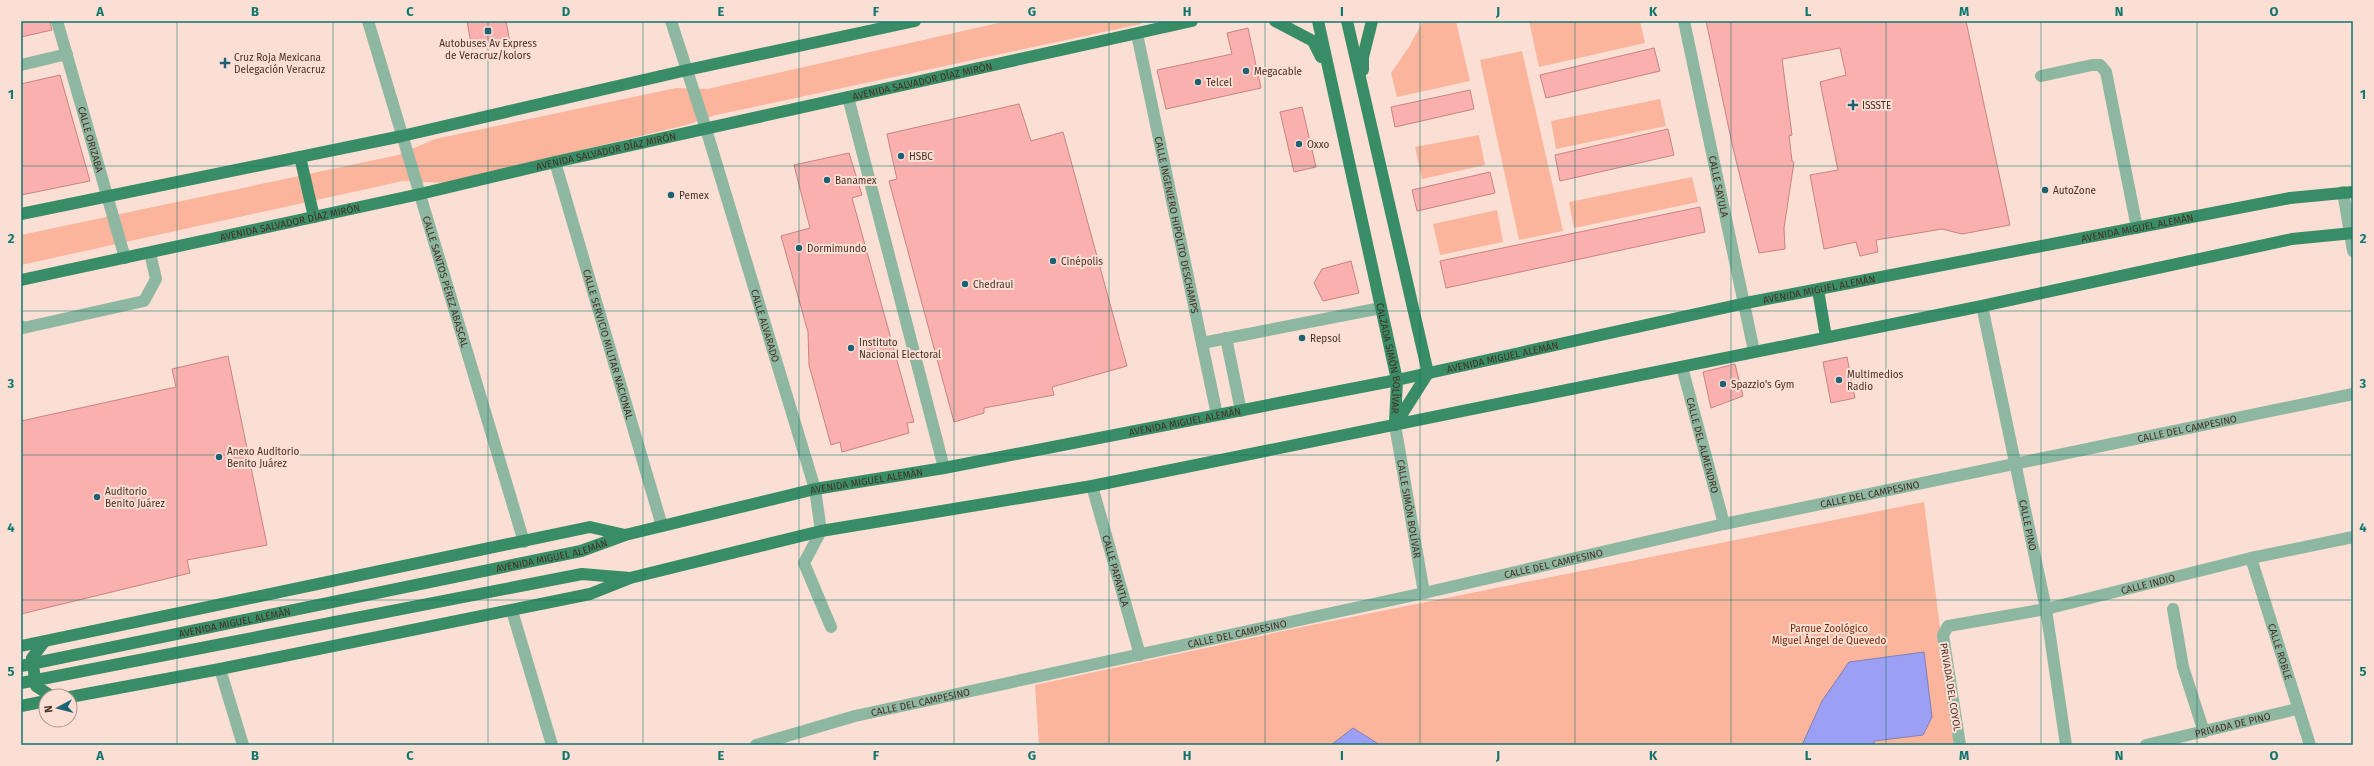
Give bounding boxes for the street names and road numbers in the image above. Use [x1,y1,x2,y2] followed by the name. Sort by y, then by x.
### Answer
[851,60,994,103] street label: AVENIDA SALVADOR DÍAZ MIRÓN
[75,105,105,174] street label: CALLE ORIZABA
[535,130,677,173] street label: AVENIDA SALVADOR DÍAZ MIRÓN
[1152,135,1201,315] street label: CALLE INGENIERO HIPÓLITO DESCHAMPS
[1706,155,1731,219] street label: CALLE SAYULA
[219,202,361,244] street label: AVENIDA SALVADOR DÍAZ MIRÓN
[2080,211,2195,245] street label: AVENIDA MIGUEL ALEMÁN
[420,215,470,349] street label: CALLE SANTOS PÉREZ ABASCAL
[580,268,635,421] street label: CALLE SERVICIO MILITAR NACIONAL
[1762,272,1876,307] street label: AVENIDA MIGUEL ALEMÁN
[748,288,781,364] street label: CALLE ALVARADO
[1373,302,1403,414] street label: CALZADA SIMÓN BOLÍVAR
[1445,339,1560,376] street label: AVENIDA MIGUEL ALEMÁN
[1683,396,1721,495] street label: CALLE DEL ALMENDRO
[1128,405,1242,439] street label: AVENIDA MIGUEL ALEMÁN
[2137,413,2238,445] street label: CALLE DEL CAMPESINO
[1394,459,1423,559] street label: CALLE SIMÓN BOLÍVAR
[809,466,924,497] street label: AVENIDA MIGUEL ALEMÁN
[1819,479,1921,511] street label: CALLE DEL CAMPESINO
[2016,499,2039,552] street label: CALLE PINO
[1099,534,1131,608] street label: CALLE PAPANTLA
[495,537,609,575] street label: AVENIDA MIGUEL ALEMÁN
[1503,547,1604,581] street label: CALLE DEL CAMPESINO
[2120,572,2177,597] street label: CALLE INDIO
[178,605,292,640] street label: AVENIDA MIGUEL ALEMÁN
[1187,618,1288,651] street label: CALLE DEL CAMPESINO
[2265,622,2294,682] street label: CALLE ROBLE
[1937,642,1963,732] street label: PRIVADA DEL COYOL
[870,686,971,719] street label: CALLE DEL CAMPESINO
[2194,710,2272,740] street label: PRIVADA DE PINO

